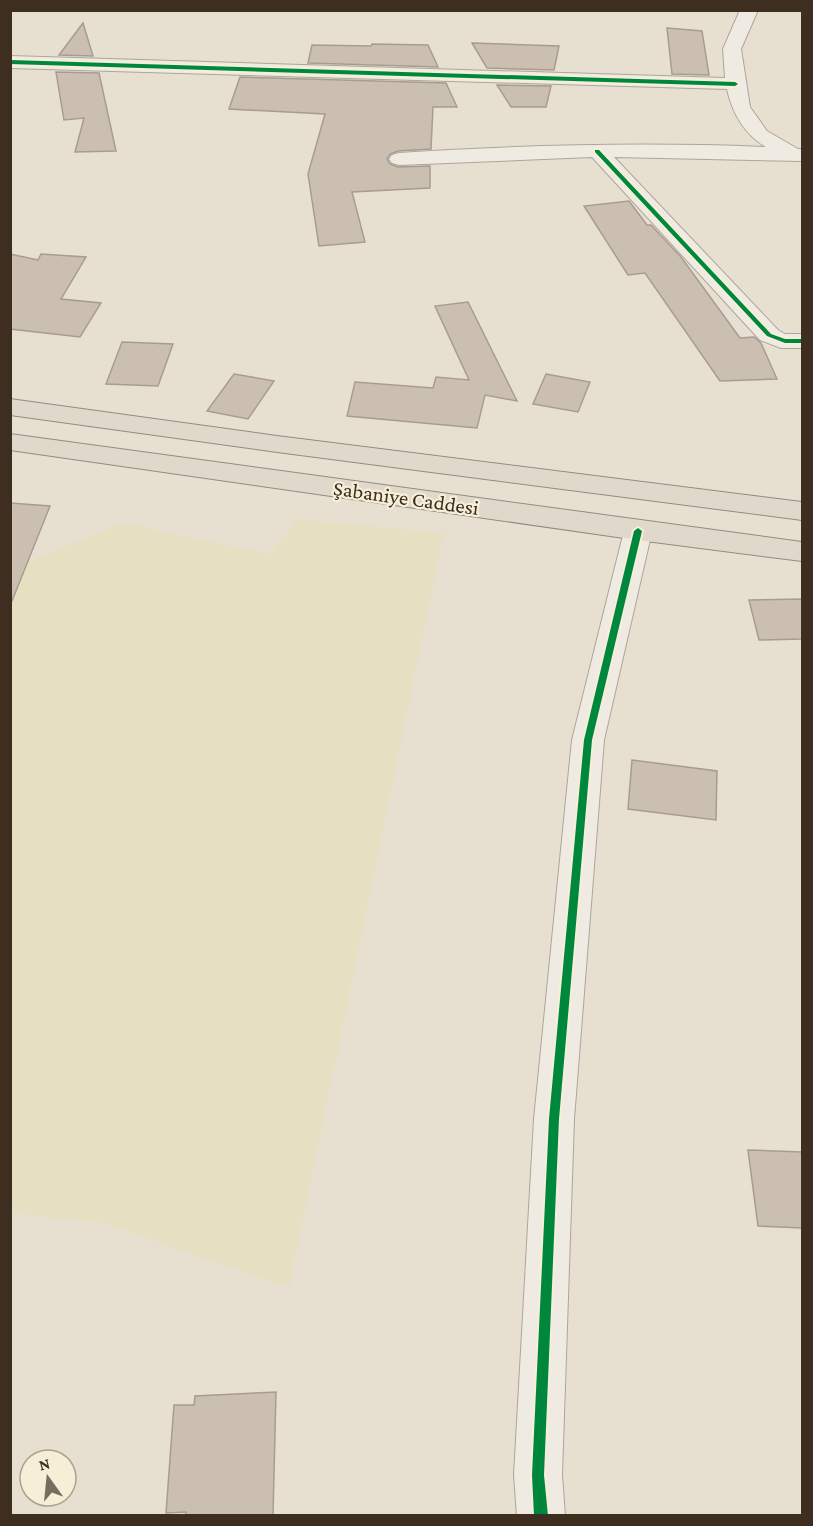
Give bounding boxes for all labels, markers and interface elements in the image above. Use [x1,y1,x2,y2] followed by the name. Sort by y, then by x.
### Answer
[332,476,481,520] street label: Şabaniye Caddesi
[18,1448,78,1508] north arrow
[37,1454,52,1474] text: N

